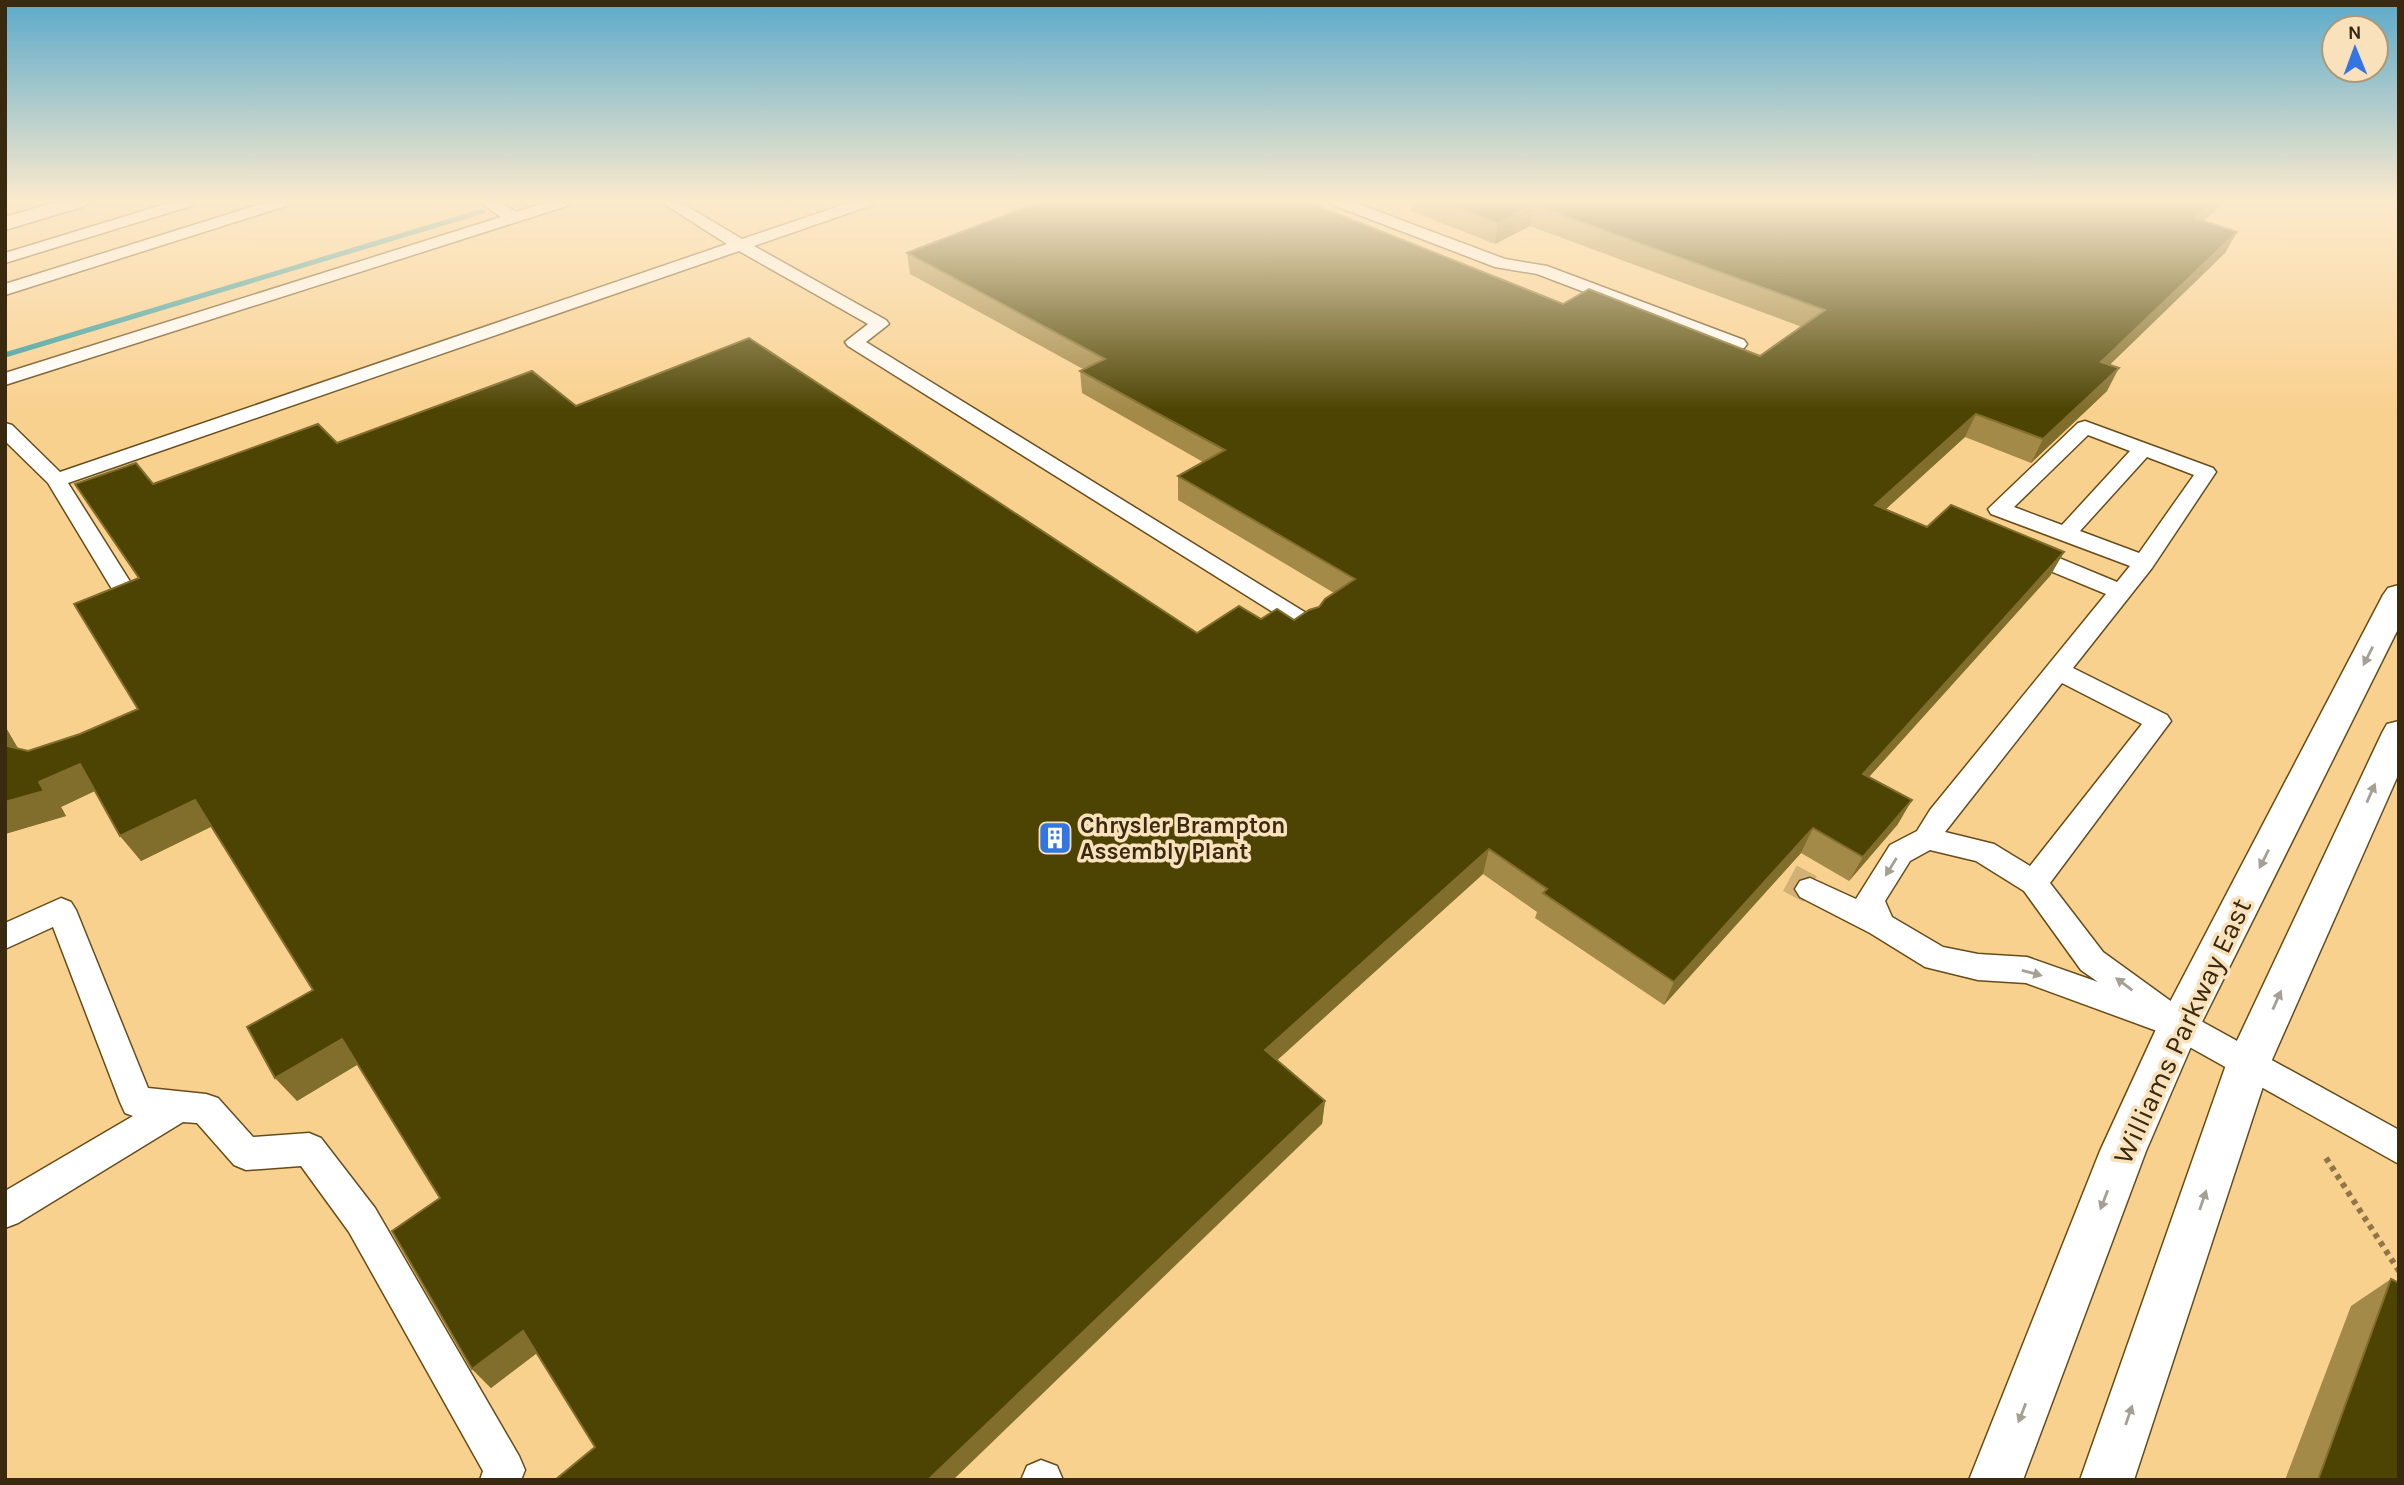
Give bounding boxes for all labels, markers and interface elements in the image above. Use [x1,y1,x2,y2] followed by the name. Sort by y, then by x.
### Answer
[2320,14,2390,84] north arrow
[2348,22,2362,44] text: N
[2362,646,2373,666] one-way arrow
[2366,783,2377,803] one-way arrow
[1080,812,1285,865] place label: Chrysler Brampton Assembly Plant
[1036,819,1074,857] building icon: Chrysler Brampton Assembly Plant
[2259,849,2270,869] one-way arrow
[1884,857,1897,877] one-way arrow
[2106,893,2258,1169] street label: Williams Parkway East
[2022,968,2043,978] one-way arrow
[2115,977,2133,992] one-way arrow
[2271,990,2283,1010] one-way arrow
[2198,1189,2209,1210] one-way arrow
[2098,1190,2109,1211] one-way arrow
[2016,1402,2027,1423] one-way arrow
[2124,1405,2135,1426] one-way arrow

